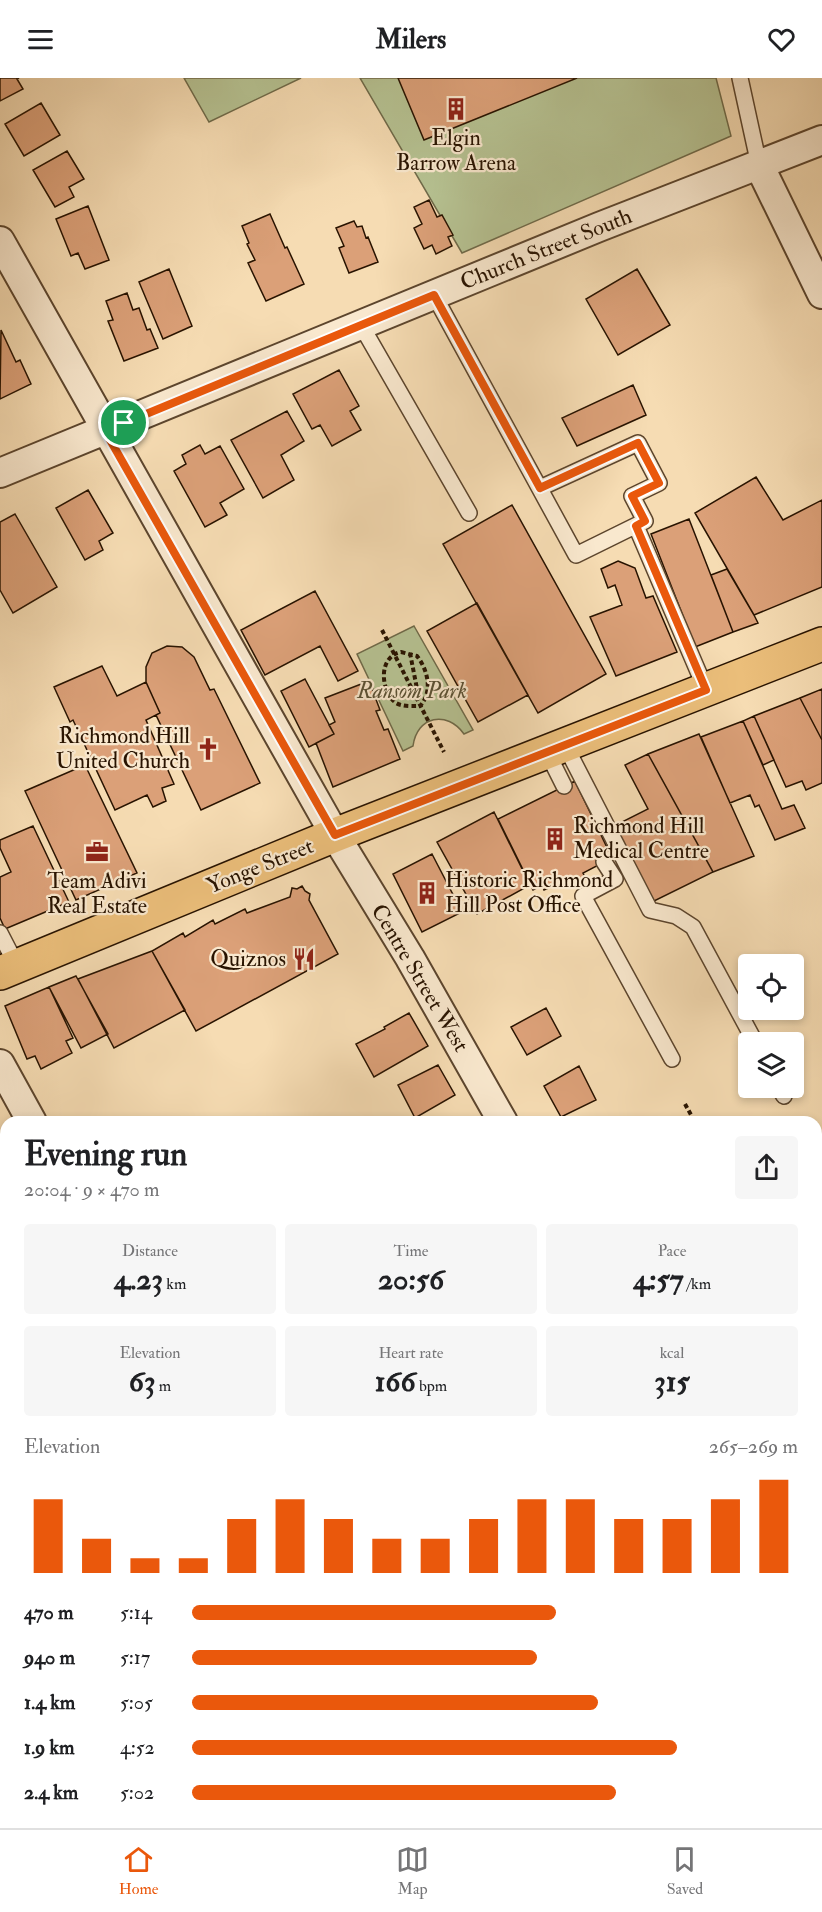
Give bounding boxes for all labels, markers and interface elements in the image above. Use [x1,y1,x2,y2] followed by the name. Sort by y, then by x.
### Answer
[24,23,57,56] icon: menu
[376,23,446,56] text: Milers
[765,23,798,56] icon: heart
[443,96,469,122] building icon: Elgin Barrow Arena
[396,124,517,177] place label: Elgin Barrow Arena
[456,202,636,296] street label: Church Street South
[98,397,149,448] pin
[107,406,140,439] icon: arrive
[356,677,467,705] park label: Ransom Park
[56,722,190,775] place label: Richmond Hill United Church
[195,736,221,762] church icon: Richmond Hill United Church
[573,812,709,865] place label: Richmond Hill Medical Centre
[542,826,568,852] building icon: Richmond Hill Medical Centre
[203,832,317,900] street label: Yonge Street
[84,839,110,865] office icon: Team Adivi Real Estate
[445,866,613,919] place label: Historic Richmond Hill Post Office
[47,867,147,920] place label: Team Adivi Real Estate
[414,880,440,906] building icon: Historic Richmond Hill Post Office
[365,899,475,1057] street label: Centre Street West
[210,945,286,973] place label: Quiznos
[291,946,317,972] restaurant icon: Quiznos
[738,954,804,1098] map controls
[738,954,804,1020] button: locate
[738,1032,804,1098] button: layers
[24,1134,187,1175] text: Evening run
[735,1136,798,1199] button: share
[24,1177,160,1202] text: 20:04 · 9 × 470 m
[122,1241,178,1261] text: Distance
[394,1241,428,1261] text: Time
[658,1241,686,1261] text: Pace
[114,1261,163,1298] text: 4.23
[378,1261,444,1298] text: 20:56
[633,1261,684,1298] text: 4:57
[163,1274,186,1294] text: km
[684,1274,711,1294] text: /km
[120,1343,180,1363] text: Elevation
[378,1343,444,1363] text: Heart rate
[660,1343,684,1363] text: kcal
[129,1363,155,1400] text: 63
[375,1363,416,1400] text: 166
[654,1363,690,1400] text: 315
[155,1376,171,1396] text: m
[416,1376,447,1396] text: bpm
[24,1434,100,1459] text: Elevation
[709,1434,798,1459] text: 265–269 m
[24,1600,73,1625] text: 470 m
[120,1600,152,1625] text: 5:14
[24,1645,75,1670] text: 940 m
[120,1645,150,1670] text: 5:17
[24,1690,75,1715] text: 1.4 km
[120,1690,153,1715] text: 5:05
[24,1735,75,1760] text: 1.9 km
[120,1735,155,1760] text: 4:52
[24,1780,78,1805] text: 2.4 km
[120,1780,154,1805] text: 5:02
[119,1843,158,1899] tab: Home
[396,1843,429,1899] tab: Map
[667,1843,703,1899] tab: Saved

